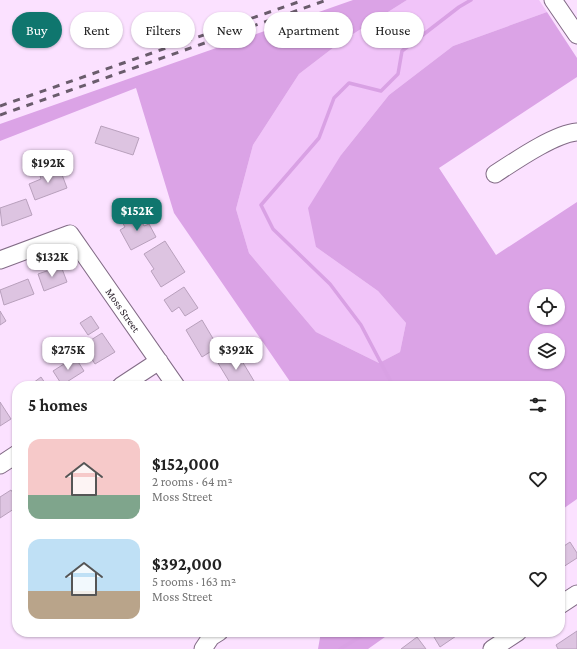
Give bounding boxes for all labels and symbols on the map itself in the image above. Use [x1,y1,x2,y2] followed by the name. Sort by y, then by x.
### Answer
[20,150,76,184] pin: $192K
[109,198,165,232] pin: $152K
[24,244,80,278] pin: $132K
[103,286,143,335] street label: Moss Street
[40,337,96,371] pin: $275K
[208,337,264,371] pin: $392K

